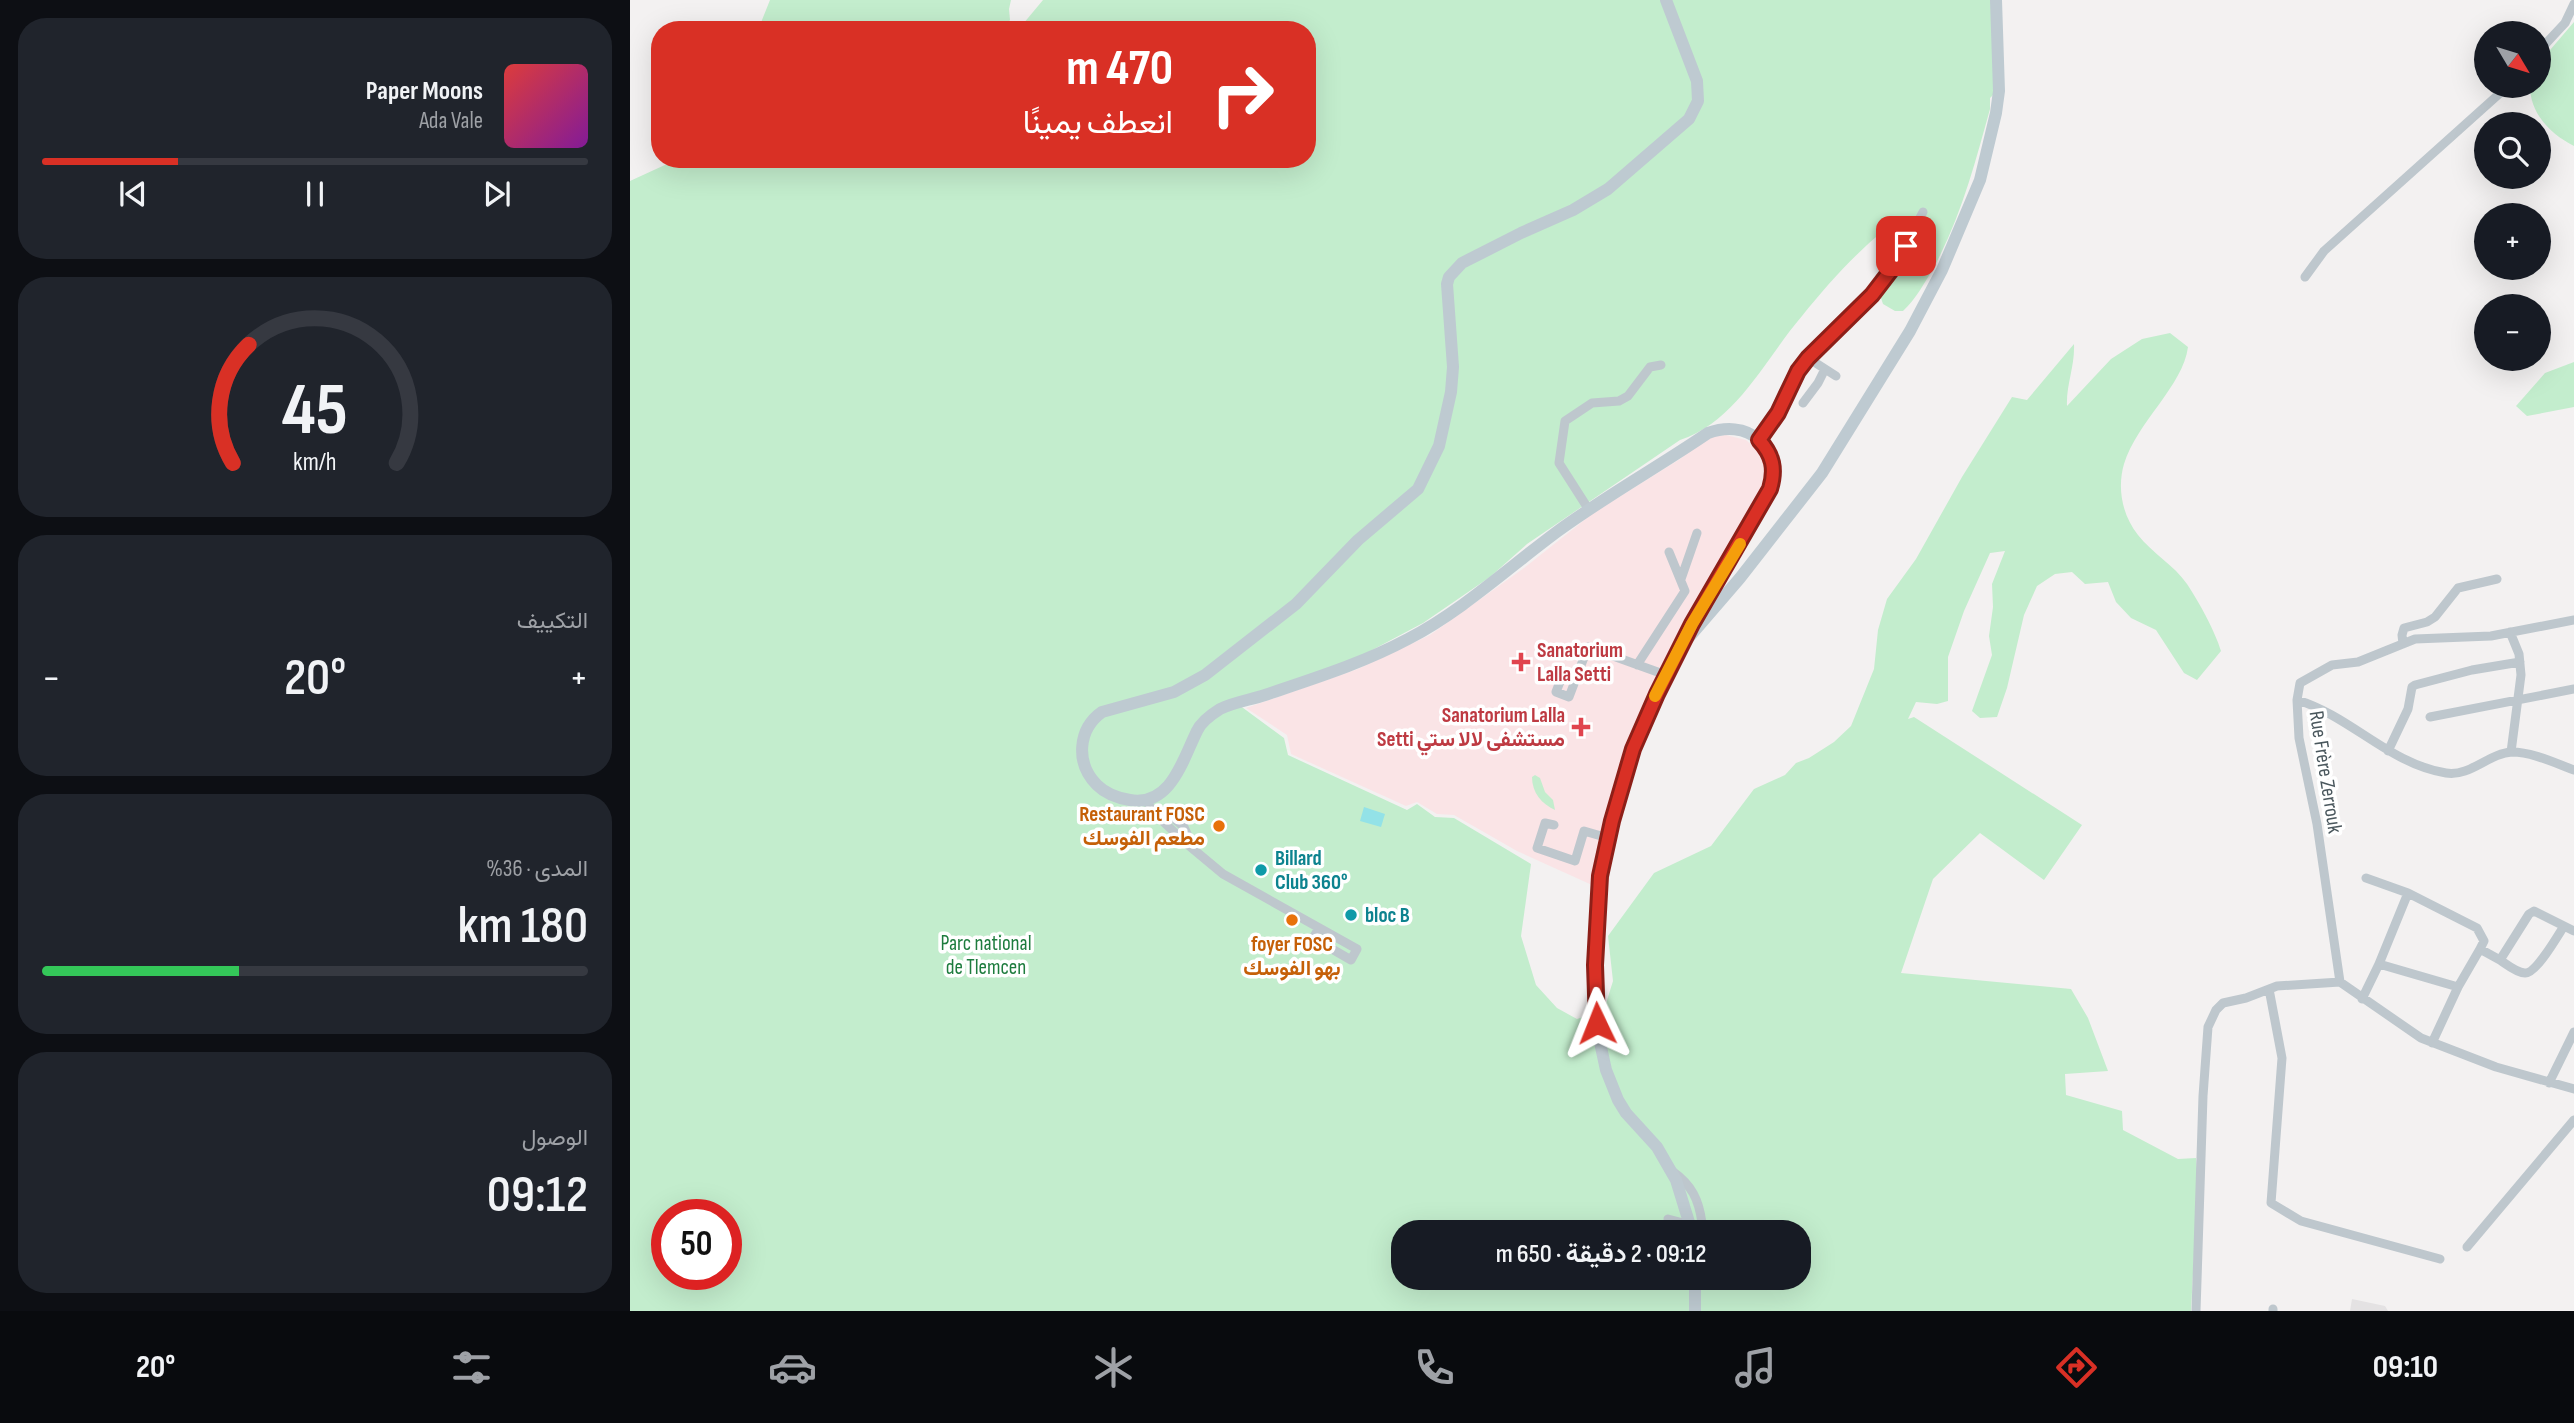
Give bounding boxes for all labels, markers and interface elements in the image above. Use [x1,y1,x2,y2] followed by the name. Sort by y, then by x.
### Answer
[2474,21,2552,98] north arrow
[2474,21,2551,371] map controls
[1066,40,1173,99] text: 470 m
[1197,49,1288,140] icon: right
[366,76,483,107] text: Paper Moons
[1023,104,1173,143] text: انعطف يمينًا
[419,107,483,135] text: Ada Vale
[2474,112,2551,189] button: search
[114,175,152,213] icon: previous
[296,175,334,213] icon: pause
[478,175,516,213] icon: next
[2474,203,2551,280] button: +
[1876,216,1936,276] pin
[1887,227,1925,265] icon: arrive
[2474,294,2551,371] button: −
[282,367,348,455] text: 45
[293,447,337,478] text: km/h
[517,607,588,635] text: التكييف
[1537,638,1623,687] place label: Sanatorium Lalla Setti
[284,647,346,710] text: 20°
[1511,652,1531,672] marker: Sanatorium Lalla Setti
[42,656,61,701] text: −
[569,656,588,701] text: +
[1377,703,1565,756] place label: Sanatorium Lalla Setti مستشفى لالا ستي
[2303,709,2348,835] street label: Rue Frère Zerrouk
[1571,717,1591,737] marker: Sanatorium Lalla Setti مستشفى لالا ستي
[1079,802,1205,852] place label: Restaurant FOSC مطعم الفوسك
[1211,818,1227,834] marker: Restaurant FOSC مطعم الفوسك
[1275,846,1347,895] place label: Billard Club 360°
[486,855,588,883] text: المدى · 36%
[1253,862,1269,878] marker: Billard Club 360°
[457,895,588,958] text: 180 km
[1365,903,1410,928] place label: bloc B
[1343,907,1359,923] marker: bloc B
[1284,912,1300,928] marker: foyer FOSC بهو الفوسك
[940,931,1032,980] park label: Parc national de Tlemcen
[1243,932,1341,981] place label: foyer FOSC بهو الفوسك
[1560,986,1634,1060] position arrow
[522,1124,588,1152] text: الوصول
[487,1164,588,1227] text: 09:12
[651,1199,742,1290] speed limit sign: 50
[1496,1239,1706,1270] text: 09:12 · 2 دقيقة · 650 m
[447,1343,496,1392] icon: filters
[768,1343,817,1392] icon: car
[1089,1343,1138,1392] icon: climate
[1410,1343,1459,1392] icon: phone
[1731,1343,1780,1392] icon: music
[2052,1343,2101,1392] icon: directions
[136,1348,175,1387] text: 20°
[2373,1348,2438,1387] text: 09:10

